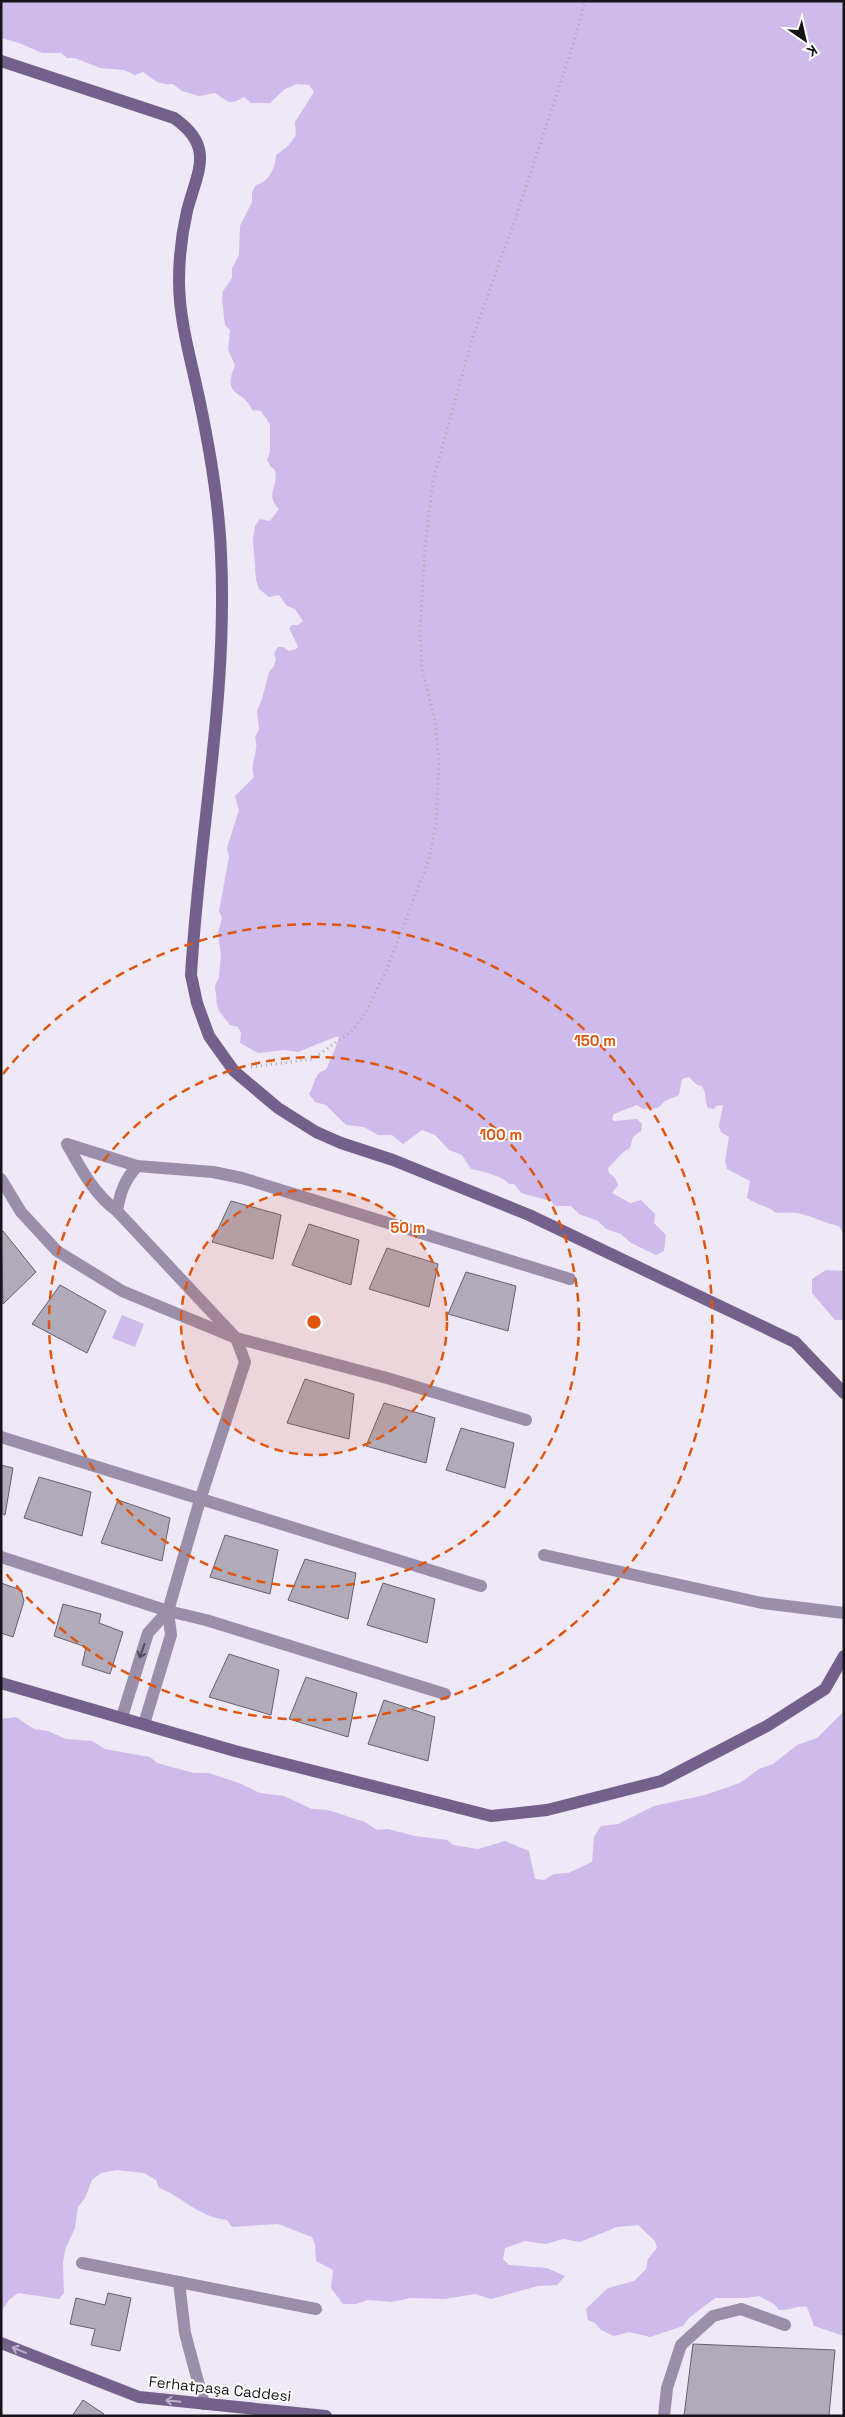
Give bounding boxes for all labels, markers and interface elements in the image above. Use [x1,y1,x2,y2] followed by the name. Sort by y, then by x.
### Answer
[780,15,830,65] north arrow
[803,41,821,61] text: K
[574,1031,616,1050] text: 150 m
[480,1125,522,1144] text: 100 m
[390,1218,426,1237] text: 50 m
[305,1313,323,1331] centre of rings
[137,1642,146,1658] one-way arrow
[12,2345,28,2354] one-way arrow
[148,2372,292,2405] street label: Ferhatpaşa Caddesi
[165,2396,181,2406] one-way arrow

